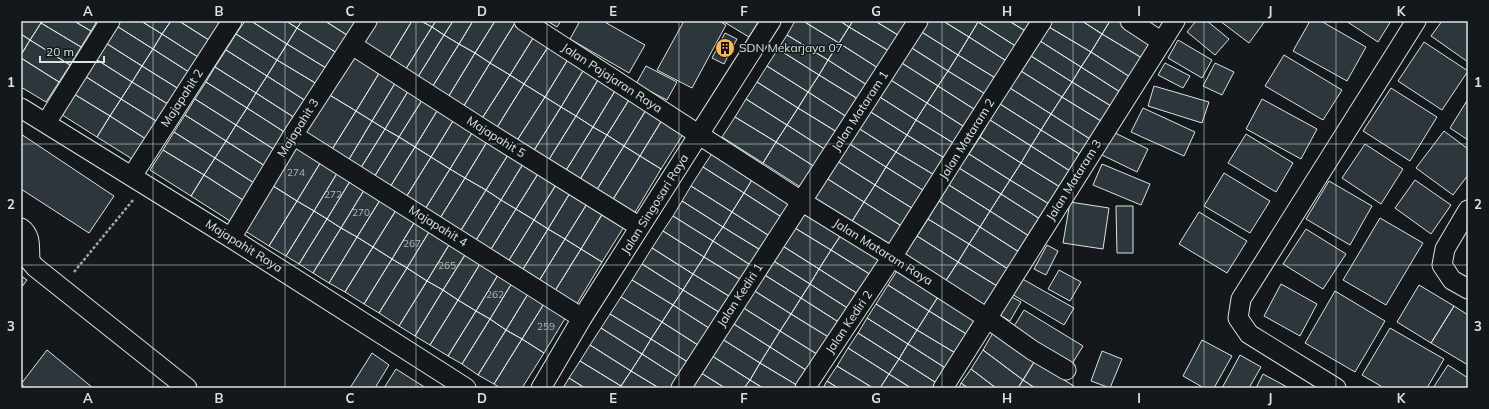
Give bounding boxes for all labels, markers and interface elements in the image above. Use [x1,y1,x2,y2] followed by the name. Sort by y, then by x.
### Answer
[83,3,93,19] text: A
[215,3,224,19] text: B
[346,3,355,19] text: C
[477,3,487,19] text: D
[609,3,617,19] text: E
[740,3,748,19] text: F
[871,3,881,19] text: G
[1002,3,1012,19] text: H
[1137,3,1141,19] text: I
[1268,3,1272,19] text: J
[1397,3,1407,19] text: K
[714,37,736,59] building icon: SDN Mekarjaya 07
[40,38,104,64] scale bar
[559,39,665,116] street label: Jalan Pajajaran Raya
[739,40,843,55] place label: SDN Mekarjaya 07
[46,44,74,59] text: 20 m
[157,66,206,130] street label: Majapahit 2
[828,68,891,154] street label: Jalan Mataram 1
[7,74,15,90] text: 1
[1474,74,1482,90] text: 1
[936,95,997,182] street label: Jalan Mataram 2
[274,96,322,160] street label: Majapahit 3
[464,113,528,161] street label: Majapahit 5
[1043,136,1104,223] street label: Jalan Mataram 3
[618,151,691,257] street label: Jalan Singosari Raya
[287,166,305,179] house number: 274
[324,188,342,201] house number: 272
[7,196,15,212] text: 2
[1474,196,1482,212] text: 2
[406,202,470,250] street label: Majapahit 4
[352,206,370,219] house number: 270
[831,215,936,288] street label: Jalan Mataram Raya
[203,216,286,275] street label: Majapahit Raya
[403,237,421,250] house number: 267
[438,259,456,272] house number: 265
[713,260,766,329] street label: Jalan Kediri 1
[822,287,875,356] street label: Jalan Kediri 2
[486,288,504,301] house number: 262
[7,318,15,334] text: 3
[1474,318,1482,334] text: 3
[537,320,555,333] house number: 259
[83,390,93,406] text: A
[215,390,224,406] text: B
[346,390,355,406] text: C
[477,390,487,406] text: D
[609,390,617,406] text: E
[740,390,748,406] text: F
[871,390,881,406] text: G
[1002,390,1012,406] text: H
[1137,390,1141,406] text: I
[1268,390,1272,406] text: J
[1397,390,1407,406] text: K

